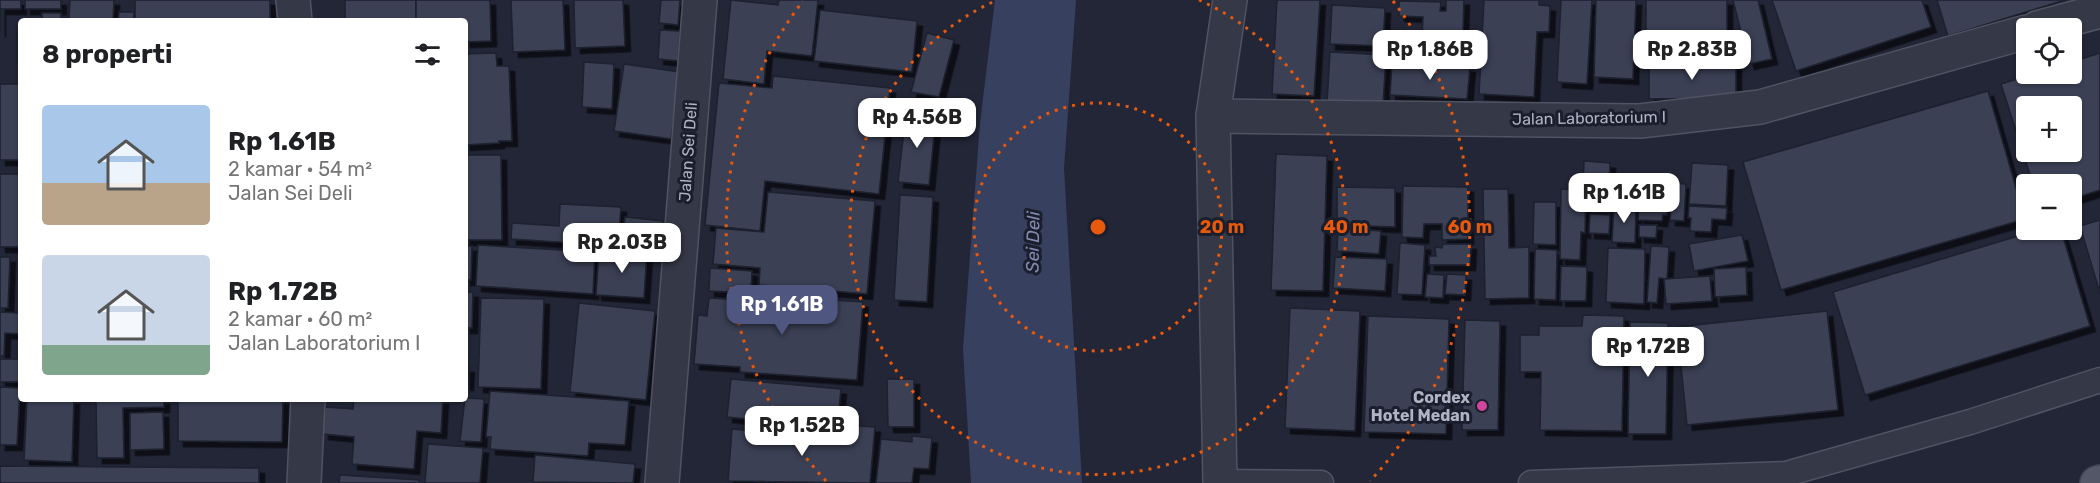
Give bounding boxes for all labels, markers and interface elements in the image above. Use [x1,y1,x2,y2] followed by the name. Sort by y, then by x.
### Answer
[2016,18,2082,240] map controls
[2016,18,2082,84] button: locate
[1368,30,1492,81] pin: Rp 1.86B
[1630,30,1754,81] pin: Rp 2.83B
[1387,37,1473,61] text: Rp 1.86B
[1647,37,1737,61] text: Rp 2.83B
[411,38,444,71] icon: filters
[42,39,172,70] text: 8 properti
[2016,96,2082,162] button: +
[855,98,979,149] pin: Rp 4.56B
[675,102,701,202] street label: Jalan Sei Deli
[872,105,962,129] text: Rp 4.56B
[1512,107,1666,129] street label: Jalan Laboratorium I
[228,126,336,157] text: Rp 1.61B
[90,129,162,201] icon: home
[228,157,372,181] text: 2 kamar · 54 m²
[1562,173,1686,224] pin: Rp 1.61B
[2016,174,2082,240] button: −
[1583,180,1665,204] text: Rp 1.61B
[228,181,353,205] text: Jalan Sei Deli
[1021,211,1045,273] water label: Sei Deli
[1200,216,1244,238] text: 20 m
[1324,216,1368,238] text: 40 m
[1448,216,1492,238] text: 60 m
[1088,217,1108,237] centre of rings
[560,223,684,274] pin: Rp 2.03B
[577,230,667,254] text: Rp 2.03B
[228,276,338,307] text: Rp 1.72B
[90,279,162,351] icon: home
[720,285,844,336] pin: Rp 1.61B
[741,292,823,316] text: Rp 1.61B
[228,307,372,331] text: 2 kamar · 60 m²
[1586,327,1710,378] pin: Rp 1.72B
[228,331,421,355] text: Jalan Laboratorium I
[1606,334,1690,358] text: Rp 1.72B
[1371,388,1471,425] place label: Cordex Hotel Medan
[1475,399,1489,413] marker: Cordex Hotel Medan
[740,406,864,457] pin: Rp 1.52B
[759,413,845,437] text: Rp 1.52B

